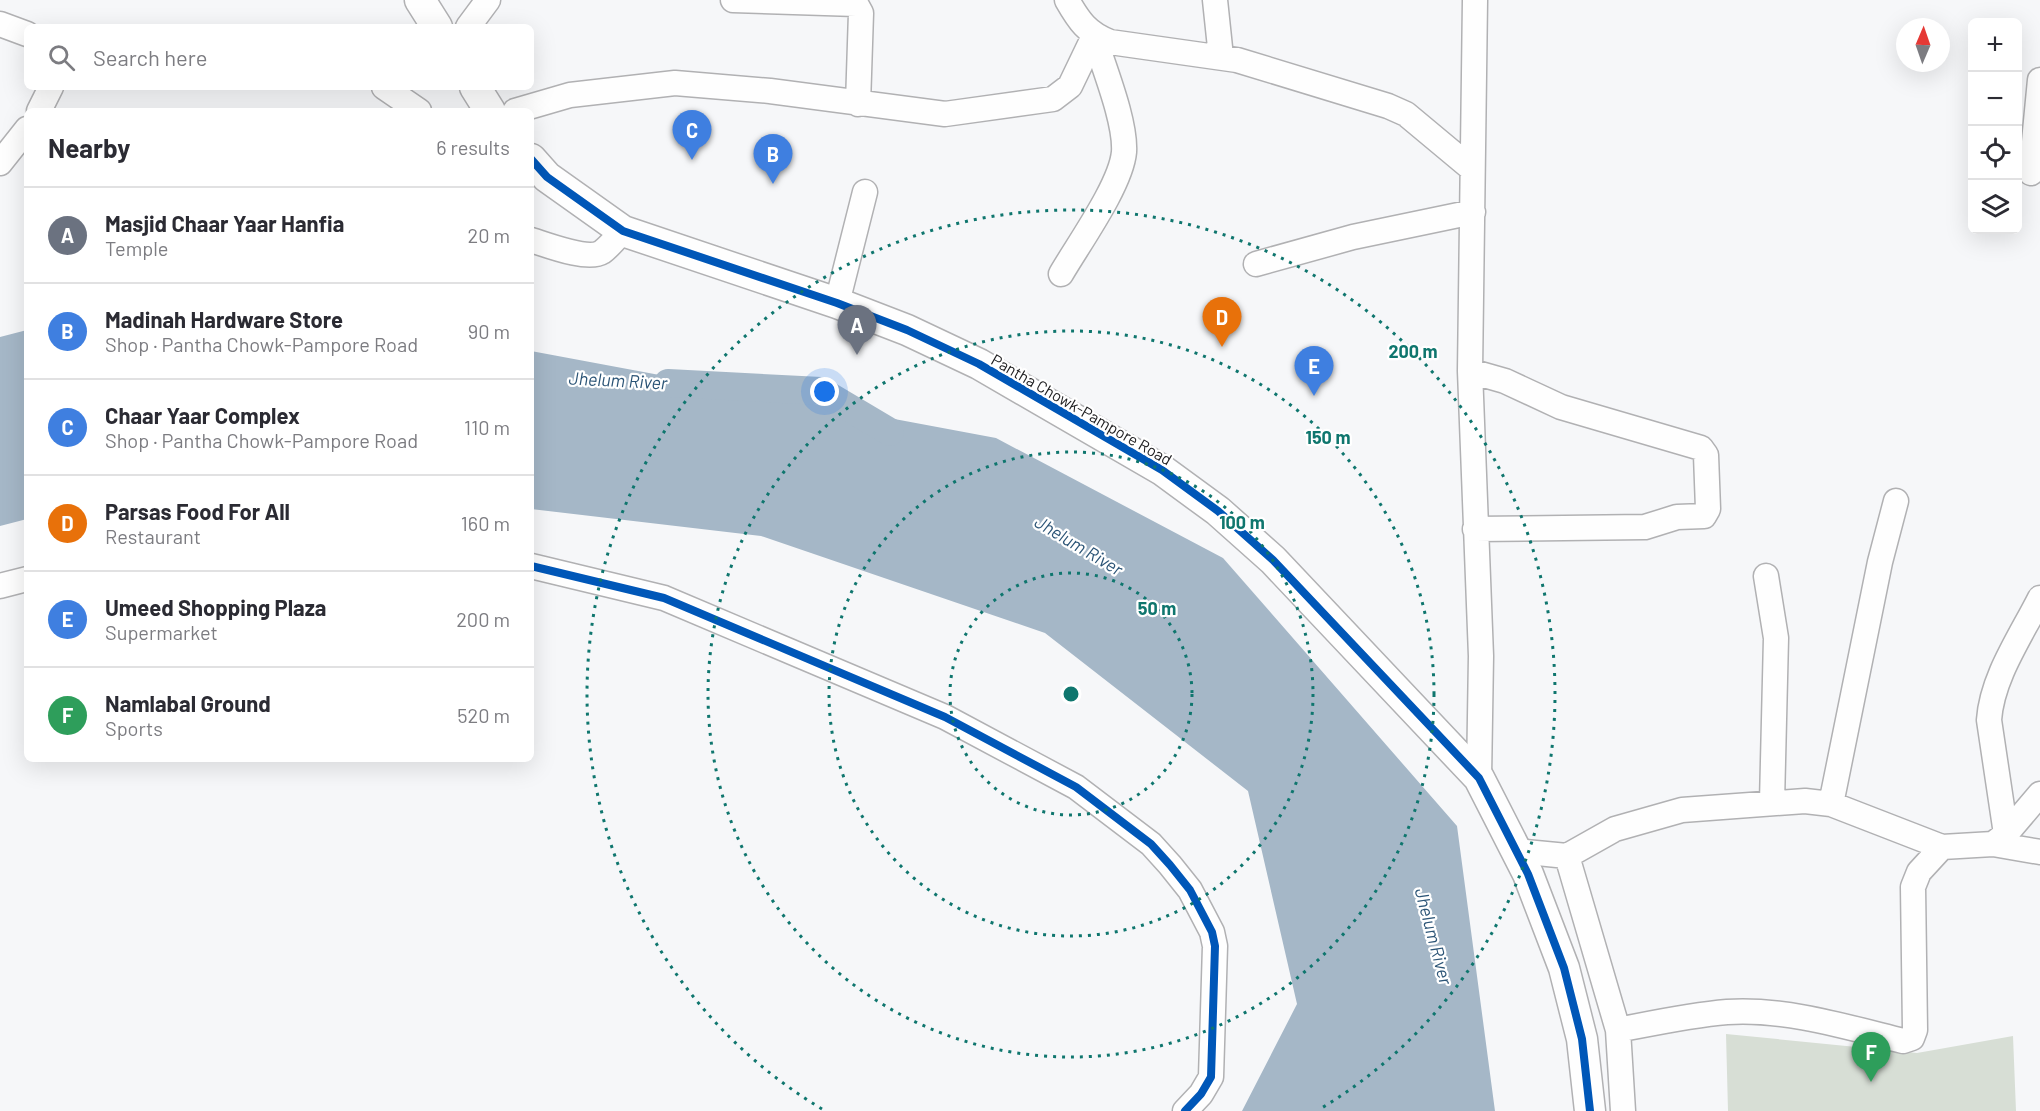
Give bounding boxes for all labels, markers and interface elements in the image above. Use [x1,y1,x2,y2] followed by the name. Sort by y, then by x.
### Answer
[1896,18,1950,72] north arrow
[1968,18,2022,234] map controls
[1968,18,2022,72] button: +
[24,24,534,90] search box
[45,41,78,74] icon: search
[93,44,207,70] text: Search here
[1968,72,2022,126] button: −
[672,110,712,160] pin: C
[1968,126,2022,180] button: locate
[48,132,130,163] text: Nearby
[754,134,792,184] pin: B
[436,135,510,159] text: 6 results
[1968,180,2022,234] button: layers
[105,210,344,236] text: Masjid Chaar Yaar Hanfia
[61,223,74,247] text: A
[467,223,510,247] text: 20 m
[105,236,168,260] text: Temple
[1202,298,1242,347] pin: D
[105,306,343,332] text: Madinah Hardware Store
[838,306,876,355] pin: A
[61,319,74,343] text: B
[468,319,510,343] text: 90 m
[105,332,418,356] text: Shop · Pantha Chowk-Pampore Road
[1388,340,1438,362] text: 200 m
[1294,346,1334,396] pin: E
[988,349,1176,469] street label: Pantha Chowk-Pampore Road
[568,366,669,394] water label: Jhelum River
[810,377,839,406] your location
[105,402,300,428] text: Chaar Yaar Complex
[61,415,74,439] text: C
[464,415,510,439] text: 110 m
[1306,426,1350,448] text: 150 m
[105,428,418,452] text: Shop · Pantha Chowk-Pampore Road
[105,498,290,524] text: Parsas Food For All
[1031,510,1128,580] water label: Jhelum River
[61,511,74,535] text: D
[461,511,510,535] text: 160 m
[1219,511,1265,533] text: 100 m
[105,524,201,548] text: Restaurant
[105,594,326,620] text: Umeed Shopping Plaza
[1138,597,1176,619] text: 50 m
[62,607,73,631] text: E
[456,607,510,631] text: 200 m
[105,620,218,644] text: Supermarket
[1061,684,1081,704] centre of rings
[105,690,271,716] text: Namlabal Ground
[62,703,73,727] text: F
[457,703,510,727] text: 520 m
[105,716,163,740] text: Sports
[1411,885,1458,987] water label: Jhelum River
[1852,1032,1890,1082] pin: F

